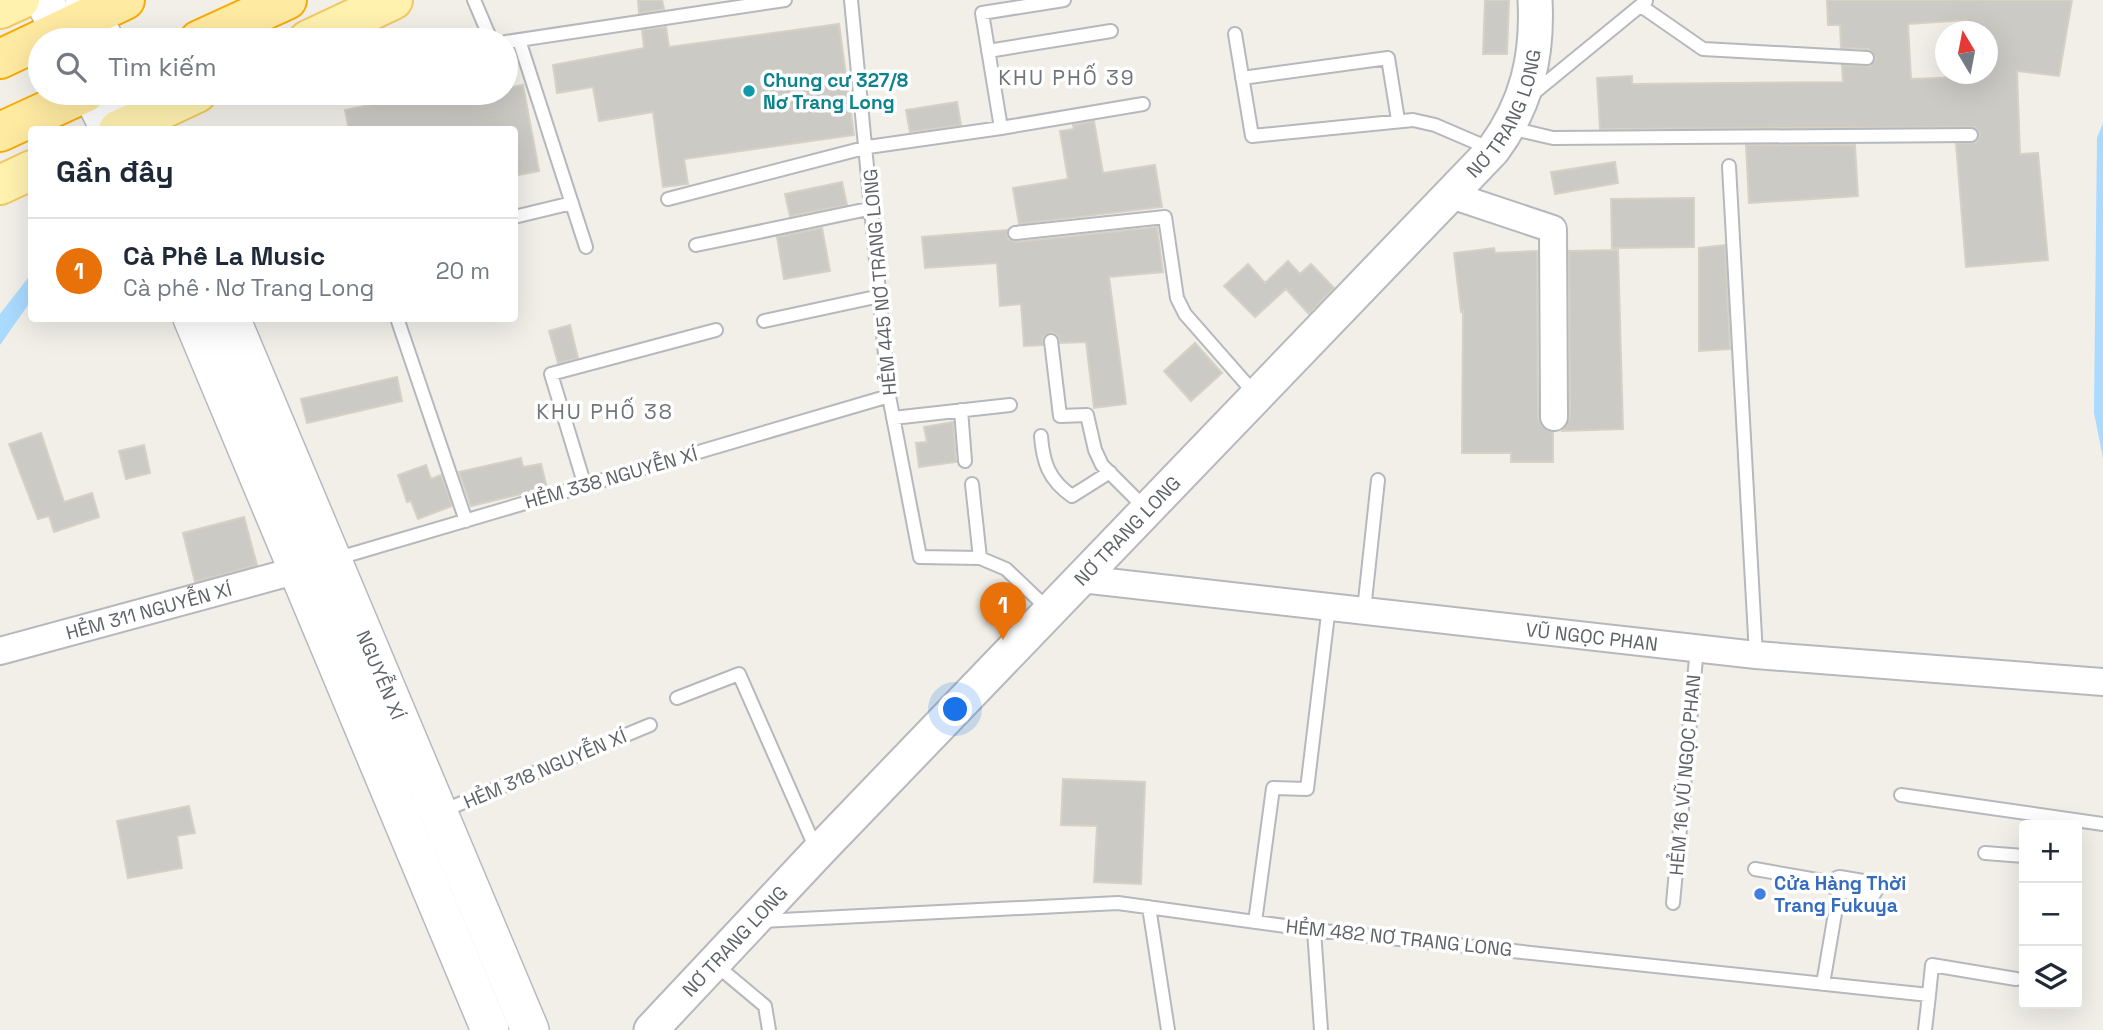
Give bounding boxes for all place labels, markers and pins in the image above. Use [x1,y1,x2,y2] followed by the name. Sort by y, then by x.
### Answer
[763,68,908,115] place label: Chung cư 327/8 Nơ Trang Long
[741,83,757,99] marker: Chung cư 327/8 Nơ Trang Long
[980,582,1026,640] pin: 1
[1774,871,1906,918] place label: Cửa Hàng Thời Trang Fukuya
[1752,886,1768,902] marker: Cửa Hàng Thời Trang Fukuya

